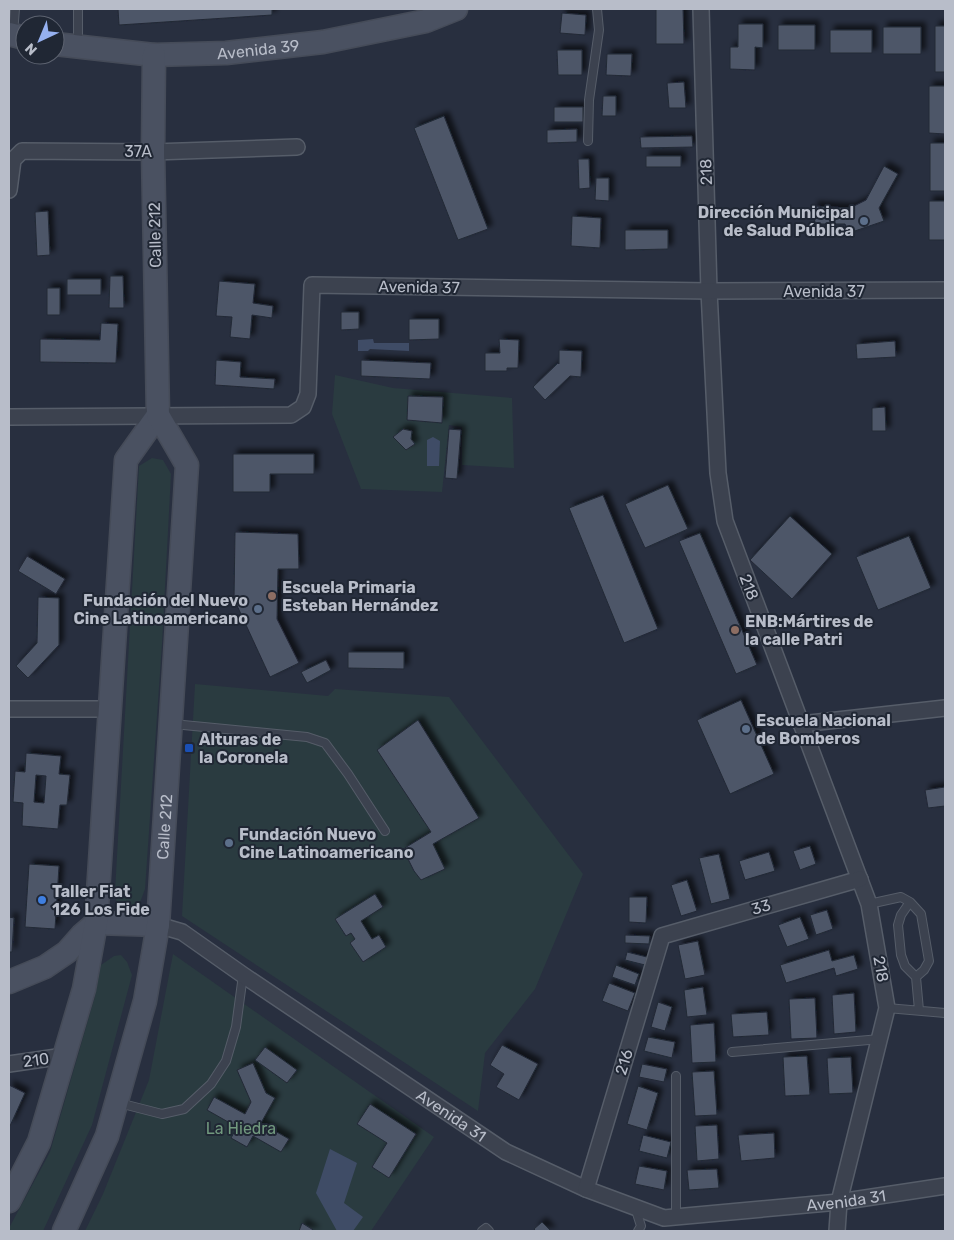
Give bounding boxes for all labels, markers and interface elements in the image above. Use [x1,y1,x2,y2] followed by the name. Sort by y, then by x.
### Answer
[15,15,65,65] north arrow
[217,35,300,63] street label: Avenida 39
[22,39,41,59] text: N
[124,142,152,161] street label: 37A
[696,158,716,186] street label: 218
[145,202,165,268] street label: Calle 212
[698,203,854,240] place label: Dirección Municipal de Salud Pública
[858,215,870,227] marker: Dirección Municipal de Salud Pública
[378,277,460,297] street label: Avenida 37
[783,282,865,301] street label: Avenida 37
[735,571,763,603] street label: 218
[282,578,439,615] place label: Escuela Primaria Esteban Hernández
[266,590,278,602] marker: Escuela Primaria Esteban Hernández
[74,591,248,628] place label: Fundación del Nuevo Cine Latinoamericano
[252,603,264,615] marker: Fundación del Nuevo Cine Latinoamericano
[745,612,873,649] place label: ENB:Mártires de la calle Patri
[729,624,741,636] marker: ENB:Mártires de la calle Patri
[756,711,891,748] place label: Escuela Nacional de Bomberos
[740,723,752,735] marker: Escuela Nacional de Bomberos
[199,730,288,767] place label: Alturas de la Coronela
[183,742,195,754] marker: Alturas de la Coronela
[153,793,176,860] street label: Calle 212
[239,825,414,862] place label: Fundación Nuevo Cine Latinoamericano
[223,837,235,849] marker: Fundación Nuevo Cine Latinoamericano
[52,882,150,919] place label: Taller Fiat 126 Los Fide
[36,894,48,906] marker: Taller Fiat 126 Los Fide
[749,895,773,919] street label: 33
[869,954,893,984] street label: 218
[611,1047,637,1077] street label: 216
[22,1049,50,1071] street label: 210
[413,1085,490,1146] street label: Avenida 31
[206,1119,276,1138] park label: La Hiedra
[806,1186,887,1214] street label: Avenida 31

